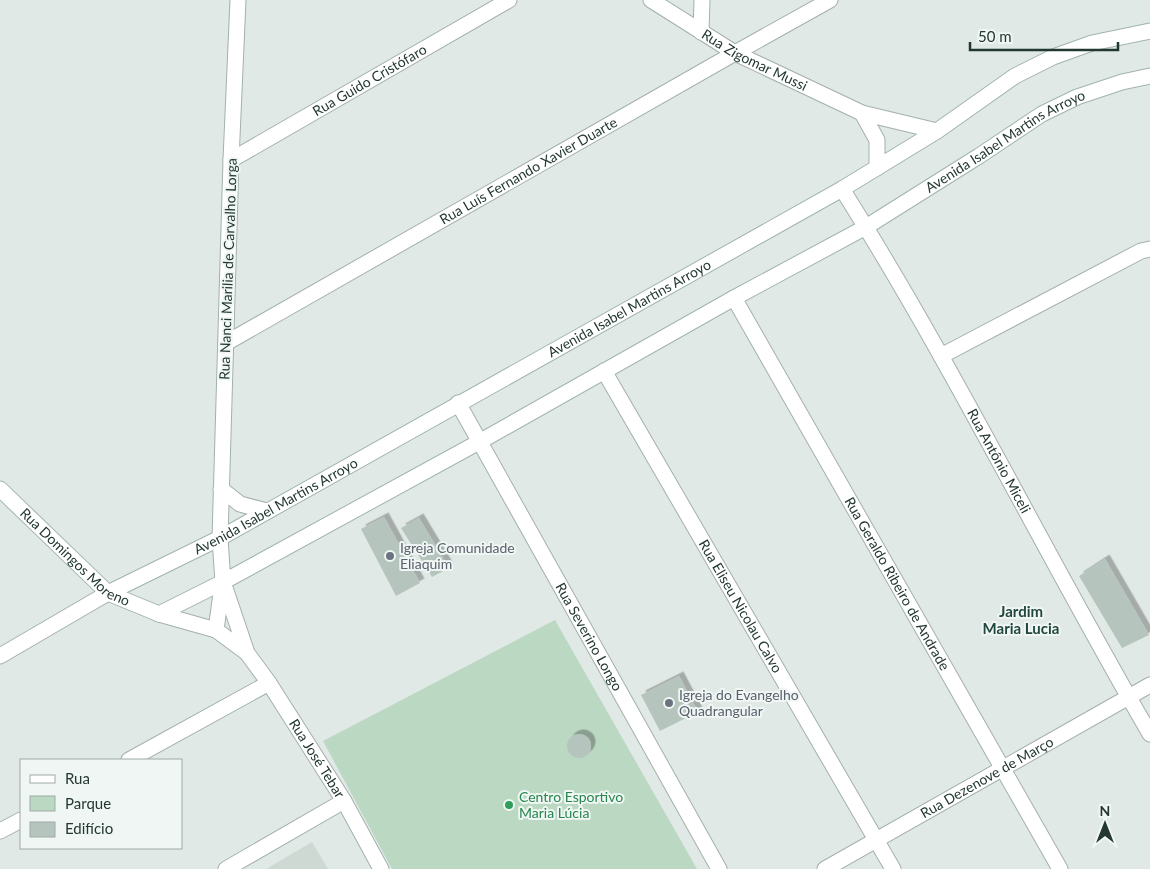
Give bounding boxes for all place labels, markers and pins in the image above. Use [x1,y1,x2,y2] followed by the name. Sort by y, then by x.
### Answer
[400,539,515,572] place label: Igreja Comunidade Eliaquim
[384,550,396,562] marker: Igreja Comunidade Eliaquim
[679,686,799,719] place label: Igreja do Evangelho Quadrangular
[663,697,675,709] marker: Igreja do Evangelho Quadrangular
[519,788,623,821] place label: Centro Esportivo Maria Lúcia
[503,799,515,811] marker: Centro Esportivo Maria Lúcia

